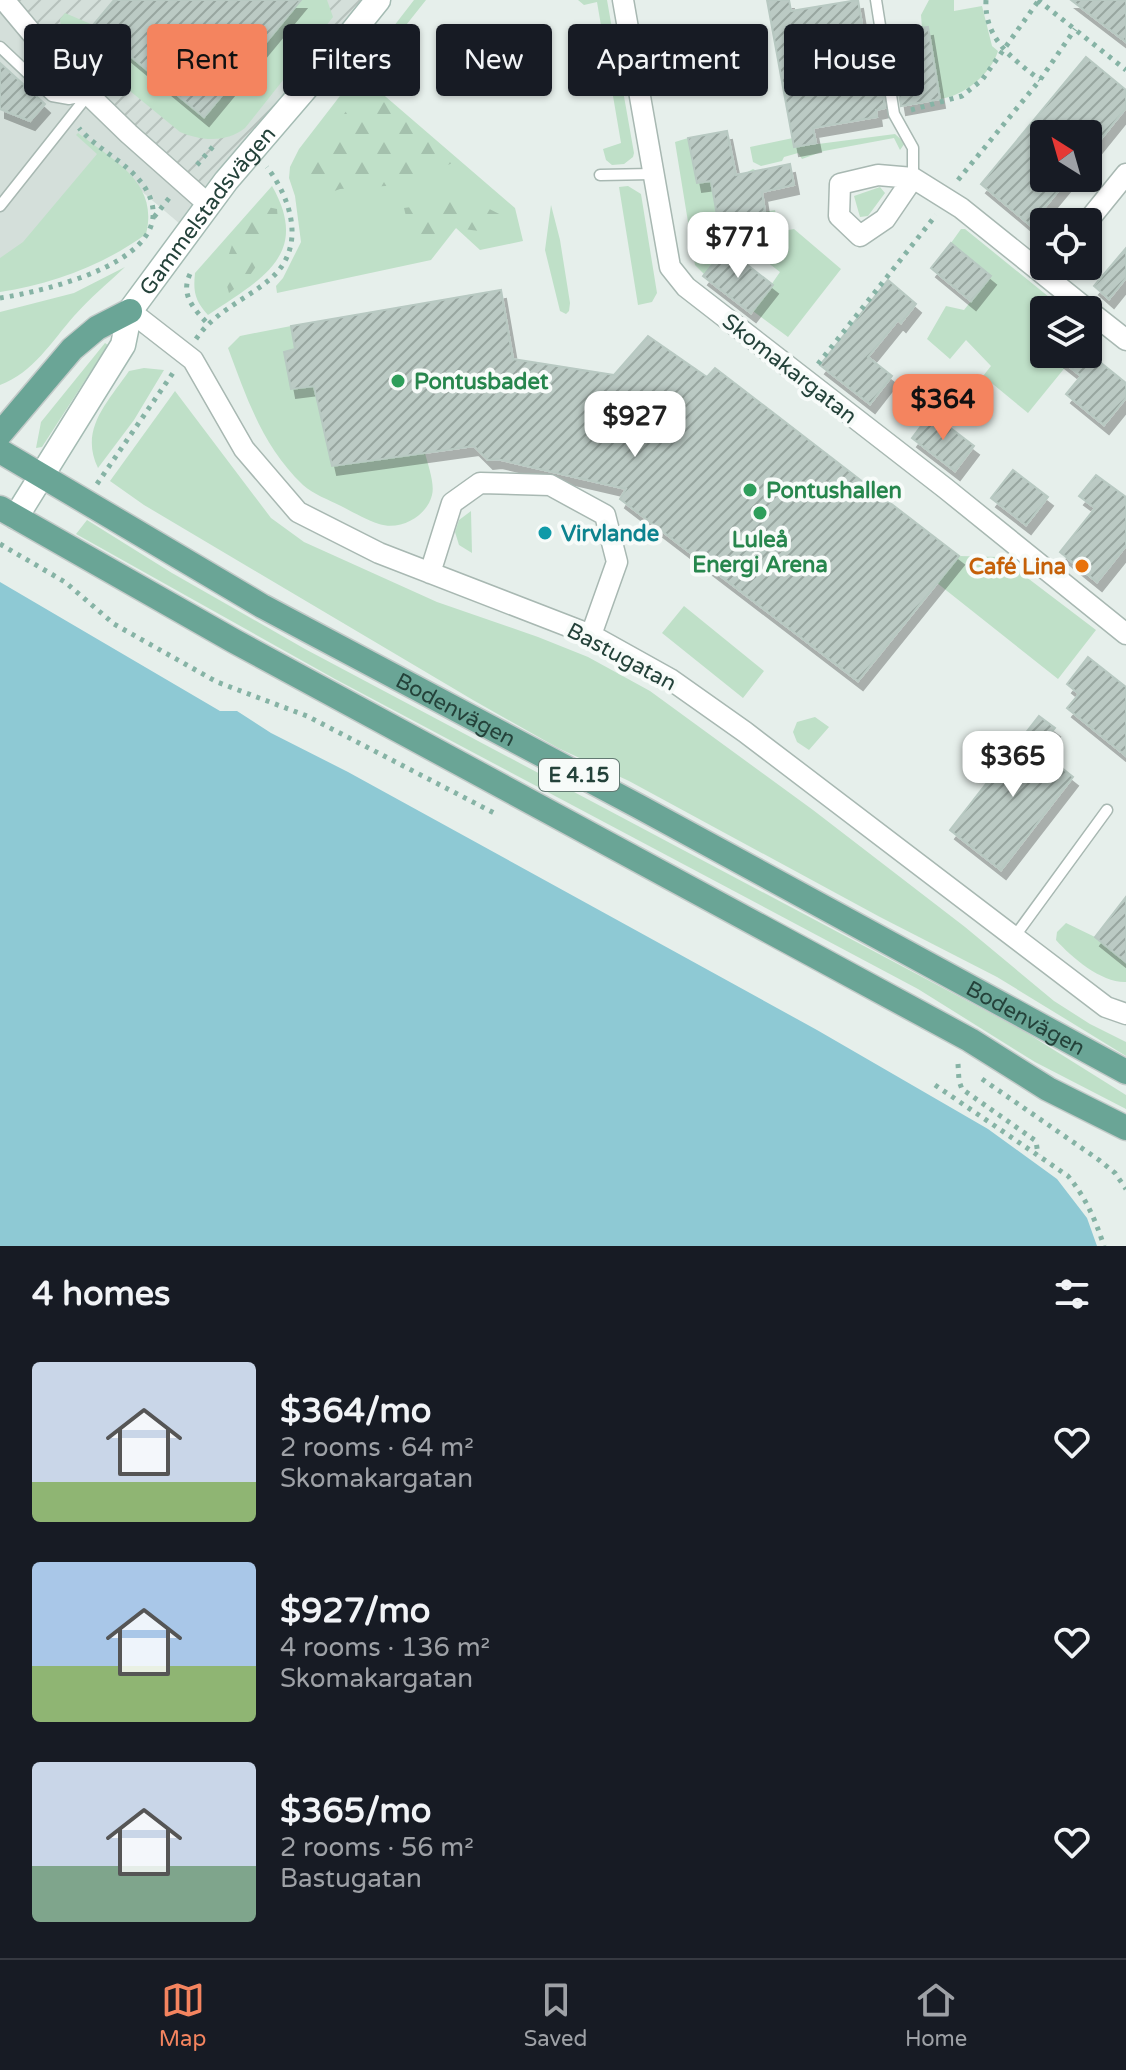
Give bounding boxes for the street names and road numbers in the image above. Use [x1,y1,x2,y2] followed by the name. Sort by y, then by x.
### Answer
[134,121,281,301] street label: Gammelstadsvägen
[717,308,862,429] street label: Skomakargatan
[562,617,681,697] street label: Bastugatan
[391,668,520,752] street label: Bodenvägen
[539,759,619,791] road number: E 4.15
[961,975,1089,1061] street label: Bodenvägen

